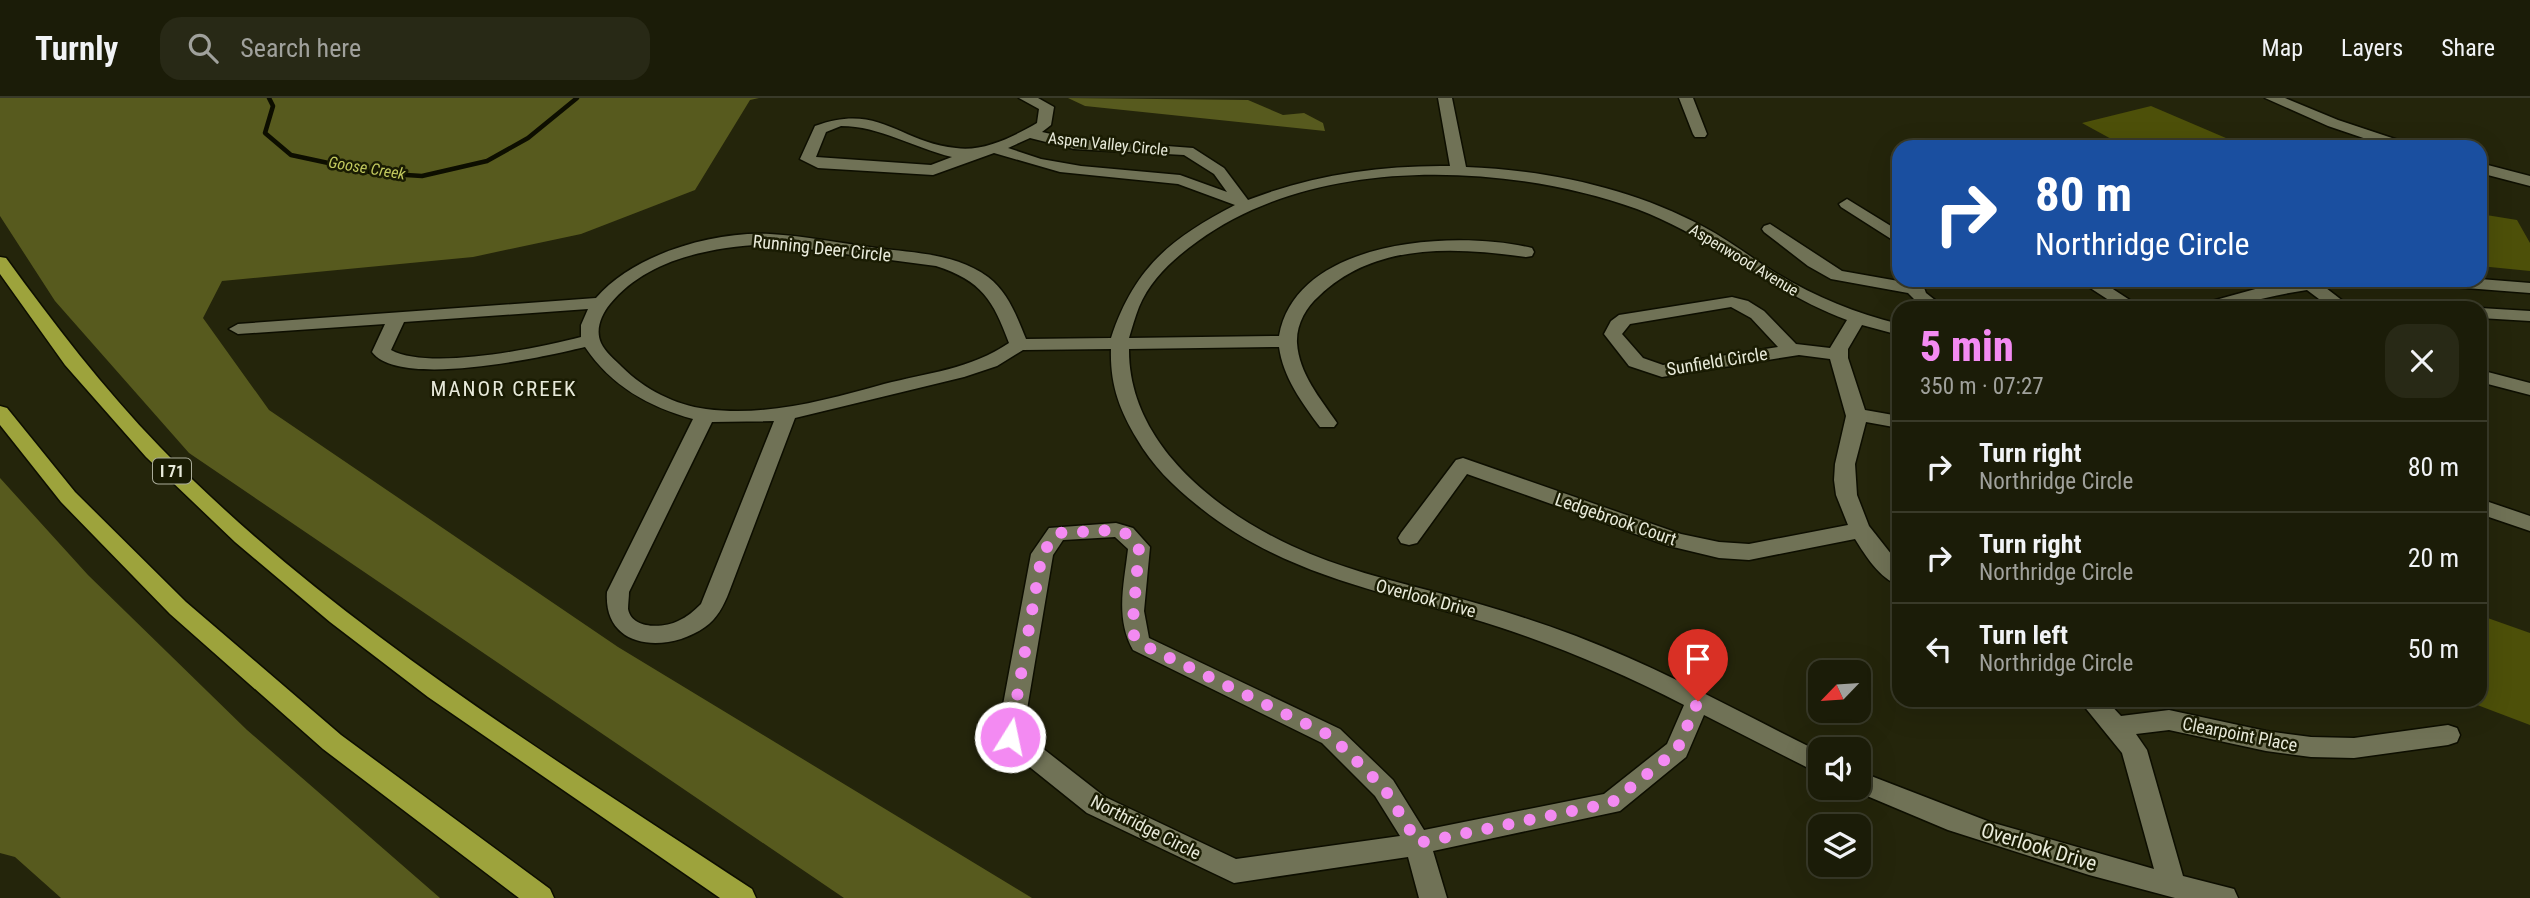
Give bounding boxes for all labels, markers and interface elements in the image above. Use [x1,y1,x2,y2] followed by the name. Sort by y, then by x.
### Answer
[160,17,650,80] search box
[35,29,118,68] text: Turnly
[184,29,222,67] icon: search
[240,33,361,63] text: Search here
[2262,34,2303,62] text: Map
[2341,34,2403,62] text: Layers
[2441,34,2495,62] text: Share
[1047,128,1169,160] street label: Aspen Valley Circle
[327,153,408,184] water label: Goose Creek
[2035,166,2132,223] text: 80 m
[1920,168,2011,259] icon: right
[1686,220,1802,300] street label: Aspenwood Avenue
[2035,225,2250,263] text: Northridge Circle
[752,230,892,266] street label: Running Deer Circle
[1920,322,2014,371] text: 5 min
[2385,324,2459,398] button: close
[1665,343,1769,379] street label: Sunfield Circle
[1920,373,2044,400] text: 350 m · 07:27
[430,377,578,401] district label: MANOR CREEK
[1979,438,2081,468] text: Turn right
[1920,448,1958,486] icon: right
[2408,452,2459,482] text: 80 m
[153,458,191,484] road number: I 71
[1979,468,2133,495] text: Northridge Circle
[1553,488,1679,550] street label: Ledgebrook Court
[1979,529,2081,559] text: Turn right
[1920,539,1958,577] icon: right
[2408,543,2459,573] text: 20 m
[1979,559,2133,586] text: Northridge Circle
[1374,575,1478,621] street label: Overlook Drive
[1979,620,2068,650] text: Turn left
[1668,629,1728,701] pin
[1920,630,1958,668] icon: left
[2408,634,2459,664] text: 50 m
[1679,640,1717,678] icon: arrive
[1979,650,2133,677] text: Northridge Circle
[1808,660,1871,723] north arrow
[1808,660,1871,877] map controls
[973,700,1047,774] position arrow
[2181,713,2299,755] street label: Clearpoint Place
[1808,737,1871,800] button: sound
[1087,790,1205,864] street label: Northridge Circle
[1808,814,1871,877] button: layers
[1978,818,2100,876] street label: Overlook Drive

